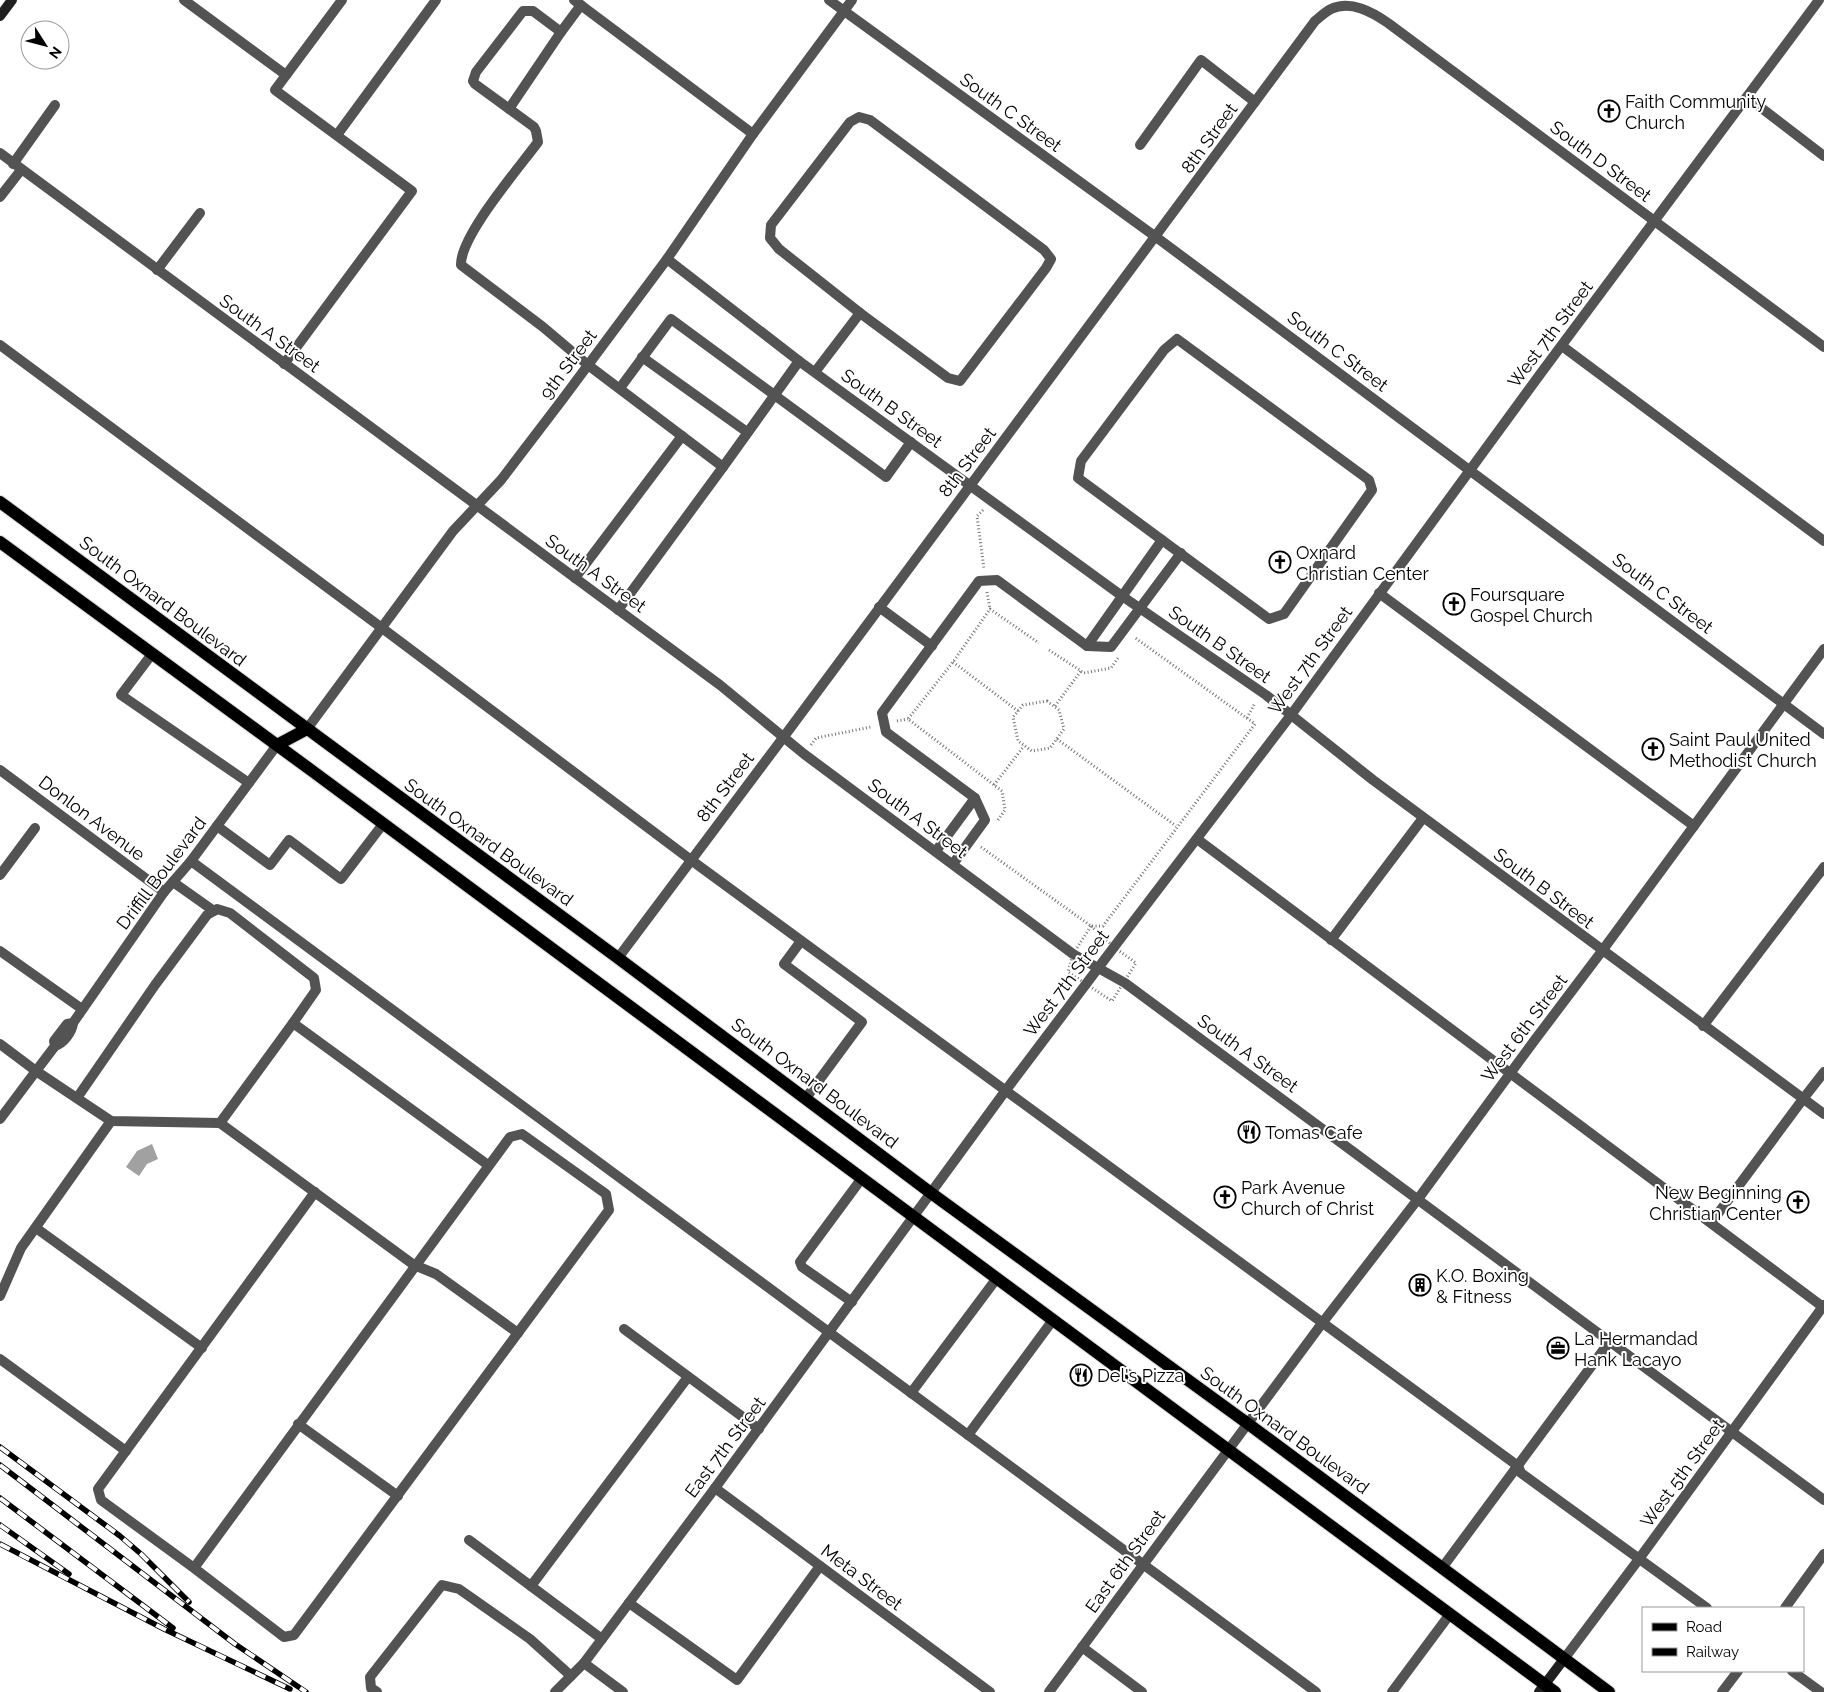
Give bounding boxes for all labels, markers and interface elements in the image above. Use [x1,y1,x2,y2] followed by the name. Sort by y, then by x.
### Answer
[20,20,70,70] north arrow
[46,44,65,62] text: N
[956,68,1066,156] street label: South C Street
[1625,91,1767,133] place label: Faith Community Church
[1176,99,1242,177] street label: 8th Street
[1597,99,1621,123] church icon: Faith Community Church
[1546,116,1656,206] street label: South D Street
[1503,277,1597,391] street label: West 7th Street
[216,290,324,376] street label: South A Street
[1284,306,1392,396] street label: South C Street
[535,325,601,403] street label: 9th Street
[837,364,947,452] street label: South B Street
[934,423,1000,501] street label: 8th Street
[542,530,650,616] street label: South A Street
[76,532,250,670] street label: South Oxnard Boulevard
[1296,542,1429,584] place label: Oxnard Christian Center
[1609,548,1717,638] street label: South C Street
[1268,550,1292,574] church icon: Oxnard Christian Center
[1470,584,1593,626] place label: Foursquare Gospel Church
[1442,592,1466,616] church icon: Foursquare Gospel Church
[1165,601,1275,687] street label: South B Street
[1264,602,1356,718] street label: West 7th Street
[1669,729,1817,771] place label: Saint Paul United Methodist Church
[1641,737,1665,761] church icon: Saint Paul United Methodist Church
[692,748,758,826] street label: 8th Street
[35,771,150,865] street label: Donlon Avenue
[401,774,577,910] street label: South Oxnard Boulevard
[864,774,972,862] street label: South A Street
[112,813,210,933] street label: Driffill Boulevard
[1490,844,1598,932] street label: South B Street
[1019,926,1113,1040] street label: West 7th Street
[1477,970,1571,1086] street label: West 6th Street
[1194,1010,1302,1096] street label: South A Street
[728,1014,902,1152] street label: South Oxnard Boulevard
[1237,1120,1261,1144] restaurant icon: Tomas Cafe
[1265,1122,1363,1143] place label: Tomas Cafe
[1241,1177,1374,1219] place label: Park Avenue Church of Christ
[1649,1182,1783,1224] place label: New Beginning Christian Center
[1213,1185,1237,1209] church icon: Park Avenue Church of Christ
[1786,1190,1810,1214] church icon: New Beginning Christian Center
[1436,1265,1529,1307] place label: K.O. Boxing & Fitness
[1408,1273,1432,1297] building icon: K.O. Boxing & Fitness
[1574,1328,1698,1370] place label: La Hermandad Hank Lacayo
[1546,1336,1570,1360] office icon: La Hermandad Hank Lacayo
[1197,1362,1373,1498] street label: South Oxnard Boulevard
[1069,1363,1093,1387] restaurant icon: Del's Pizza
[1097,1365,1184,1386] place label: Del's Pizza
[680,1392,770,1502] street label: East 7th Street
[1636,1415,1728,1531] street label: West 5th Street
[1081,1506,1169,1616] street label: East 6th Street
[817,1540,907,1614] street label: Meta Street
[1642,1607,1804,1672] legend
[1686,1618,1722,1636] text: Road
[1686,1643,1739,1661] text: Railway

